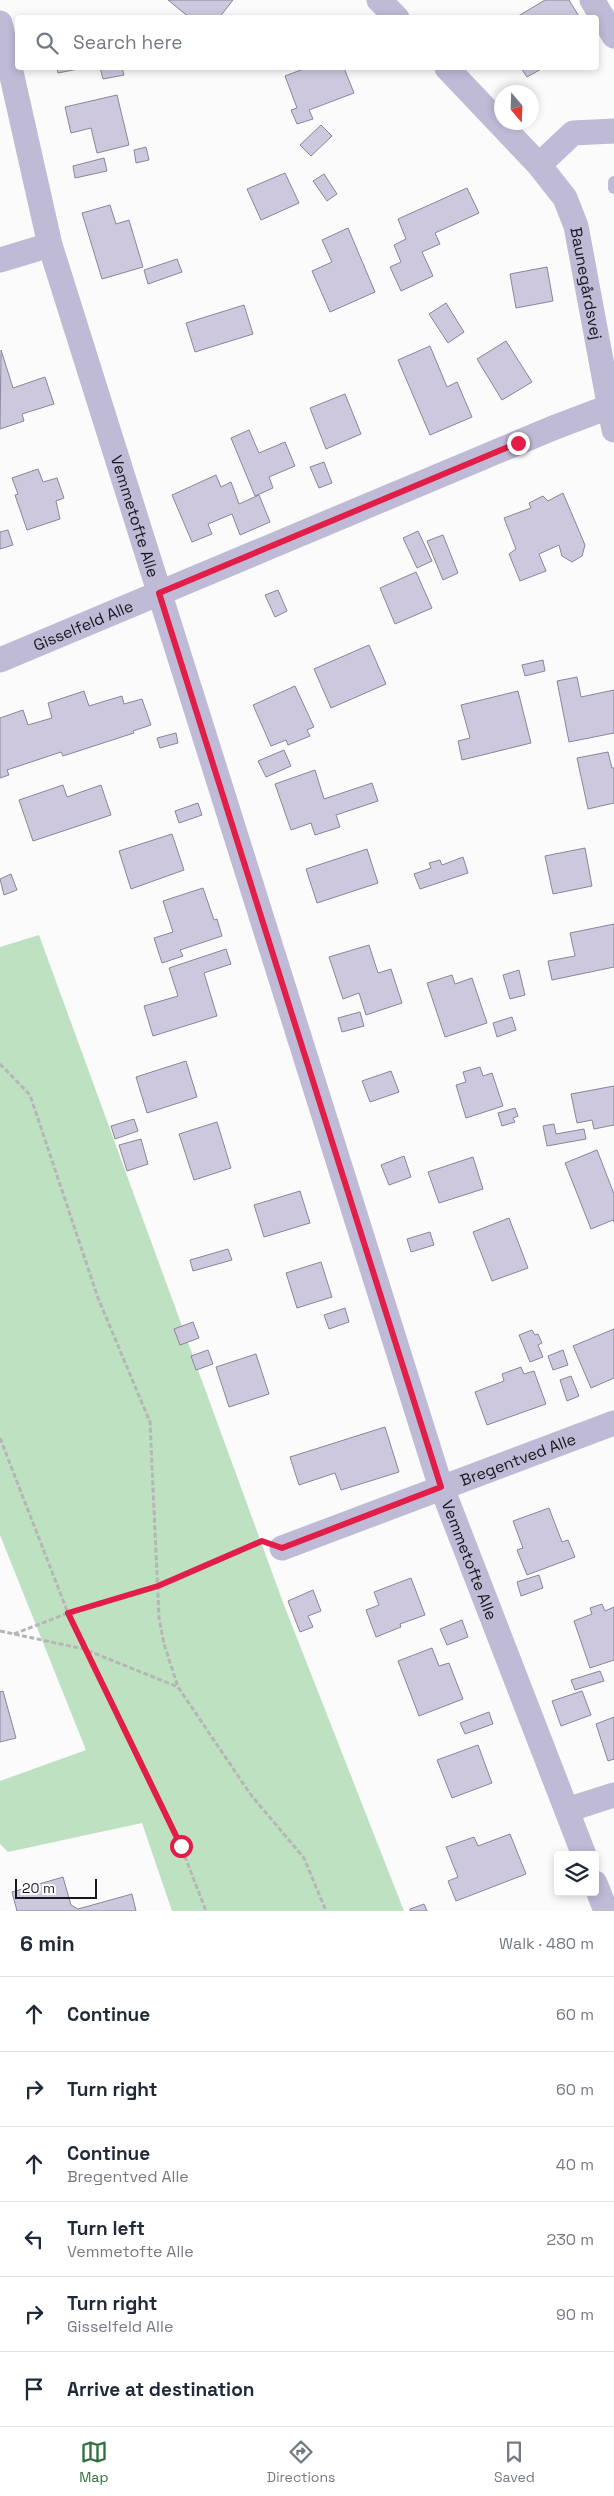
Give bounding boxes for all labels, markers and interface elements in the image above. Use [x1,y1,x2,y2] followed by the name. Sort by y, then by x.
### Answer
[15,15,599,70] search box
[33,29,61,57] icon: search
[73,30,183,55] text: Search here
[494,85,539,130] north arrow
[565,225,607,341] street label: Baunegårdsvej
[507,432,530,455] route end
[106,453,164,580] street label: Vemmetofte Alle
[30,595,136,656] street label: Gisselfeld Alle
[457,1428,579,1491] street label: Bregentved Alle
[437,1497,502,1623] street label: Vemmetofte Alle
[170,1835,193,1858] route start
[554,1851,599,1896] map controls
[554,1851,599,1896] button: layers
[15,1876,98,1899] scale bar
[22,1879,55,1897] text: 20 m
[20,1930,75,1957] text: 6 min
[499,1933,594,1954] text: Walk · 480 m
[20,2000,48,2028] icon: ahead
[67,2002,150,2027] text: Continue
[556,2004,594,2025] text: 60 m
[20,2075,48,2103] icon: right
[67,2077,157,2102] text: Turn right
[556,2079,594,2100] text: 60 m
[67,2141,150,2166] text: Continue
[20,2150,48,2178] icon: ahead
[556,2154,594,2175] text: 40 m
[67,2166,189,2187] text: Bregentved Alle
[67,2216,145,2241] text: Turn left
[20,2225,48,2253] icon: left
[547,2229,594,2250] text: 230 m
[67,2241,194,2262] text: Vemmetofte Alle
[67,2291,157,2316] text: Turn right
[20,2300,48,2328] icon: right
[556,2304,594,2325] text: 90 m
[67,2316,173,2337] text: Gisselfeld Alle
[20,2375,48,2403] icon: arrive
[67,2377,255,2402] text: Arrive at destination
[79,2438,108,2486] tab: Map
[267,2438,335,2486] tab: Directions
[494,2438,535,2486] tab: Saved

